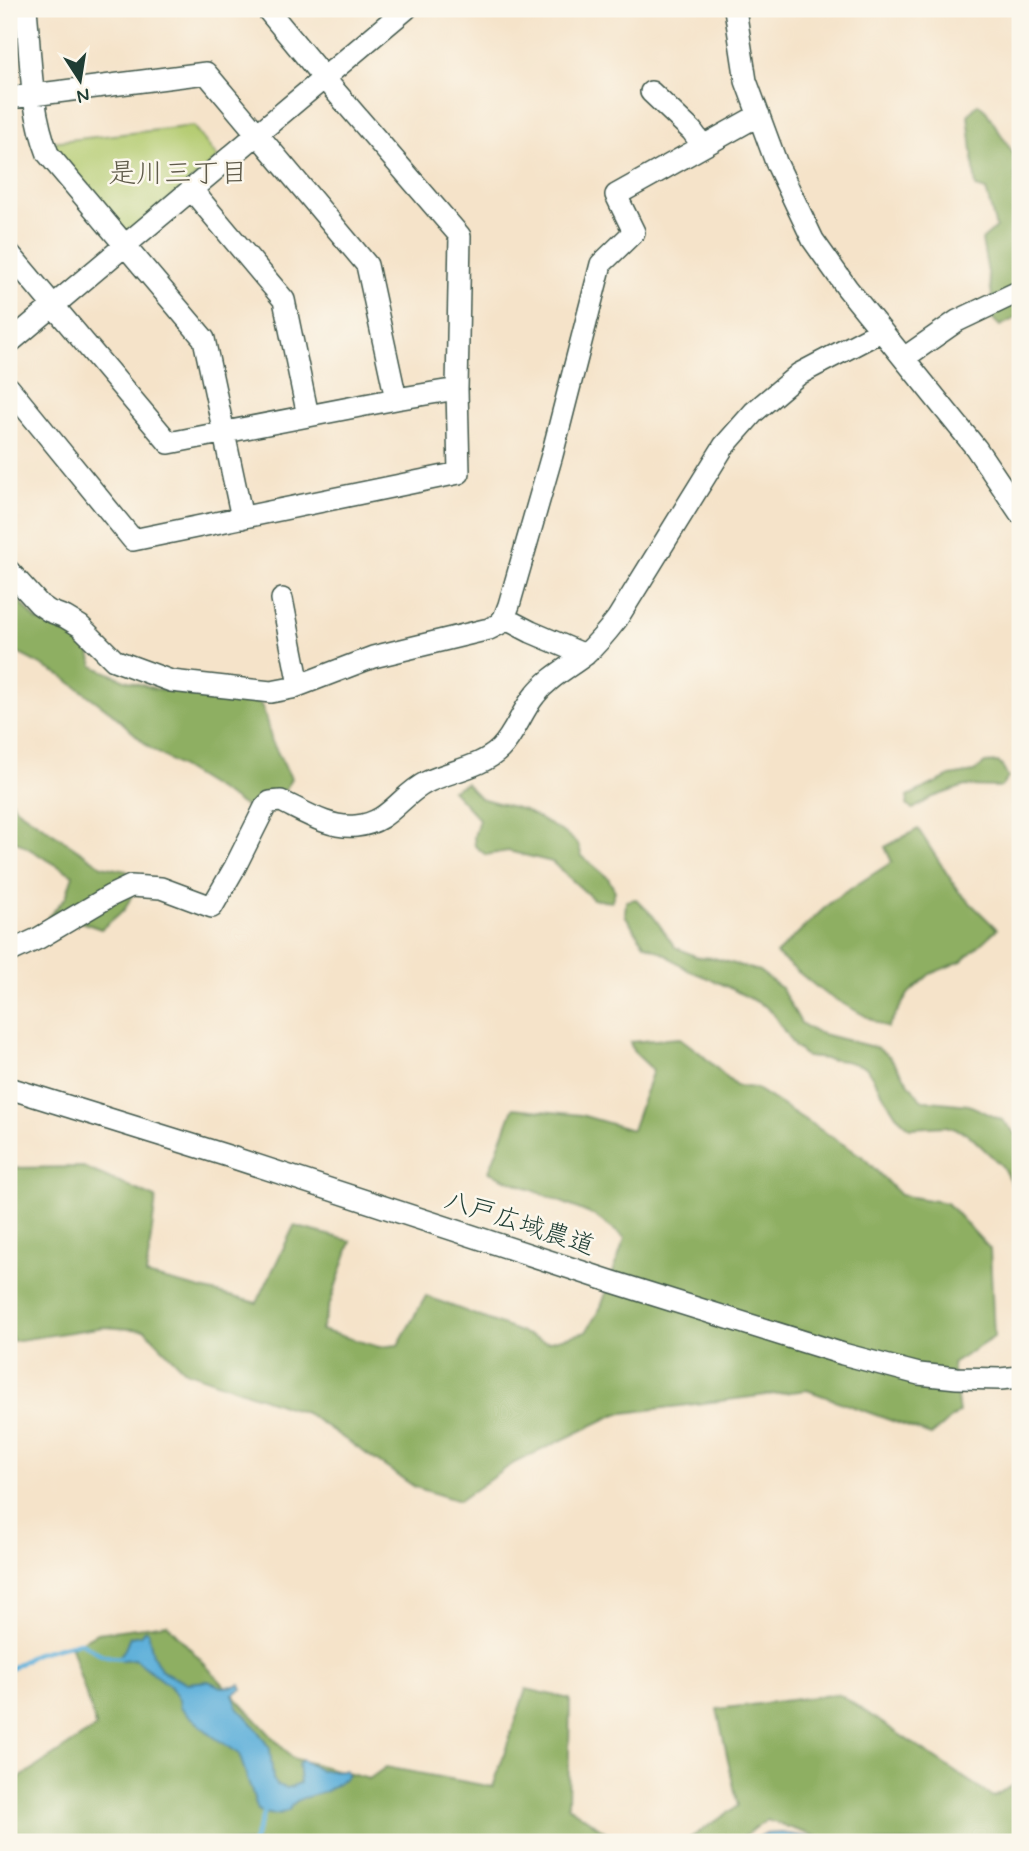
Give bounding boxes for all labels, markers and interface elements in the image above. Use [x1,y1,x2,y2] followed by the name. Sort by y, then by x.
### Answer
[46,46,116,116] north arrow
[74,82,92,109] text: N
[108,156,248,193] district label: 是川三丁目
[440,1184,599,1264] street label: 八戸広域農道

